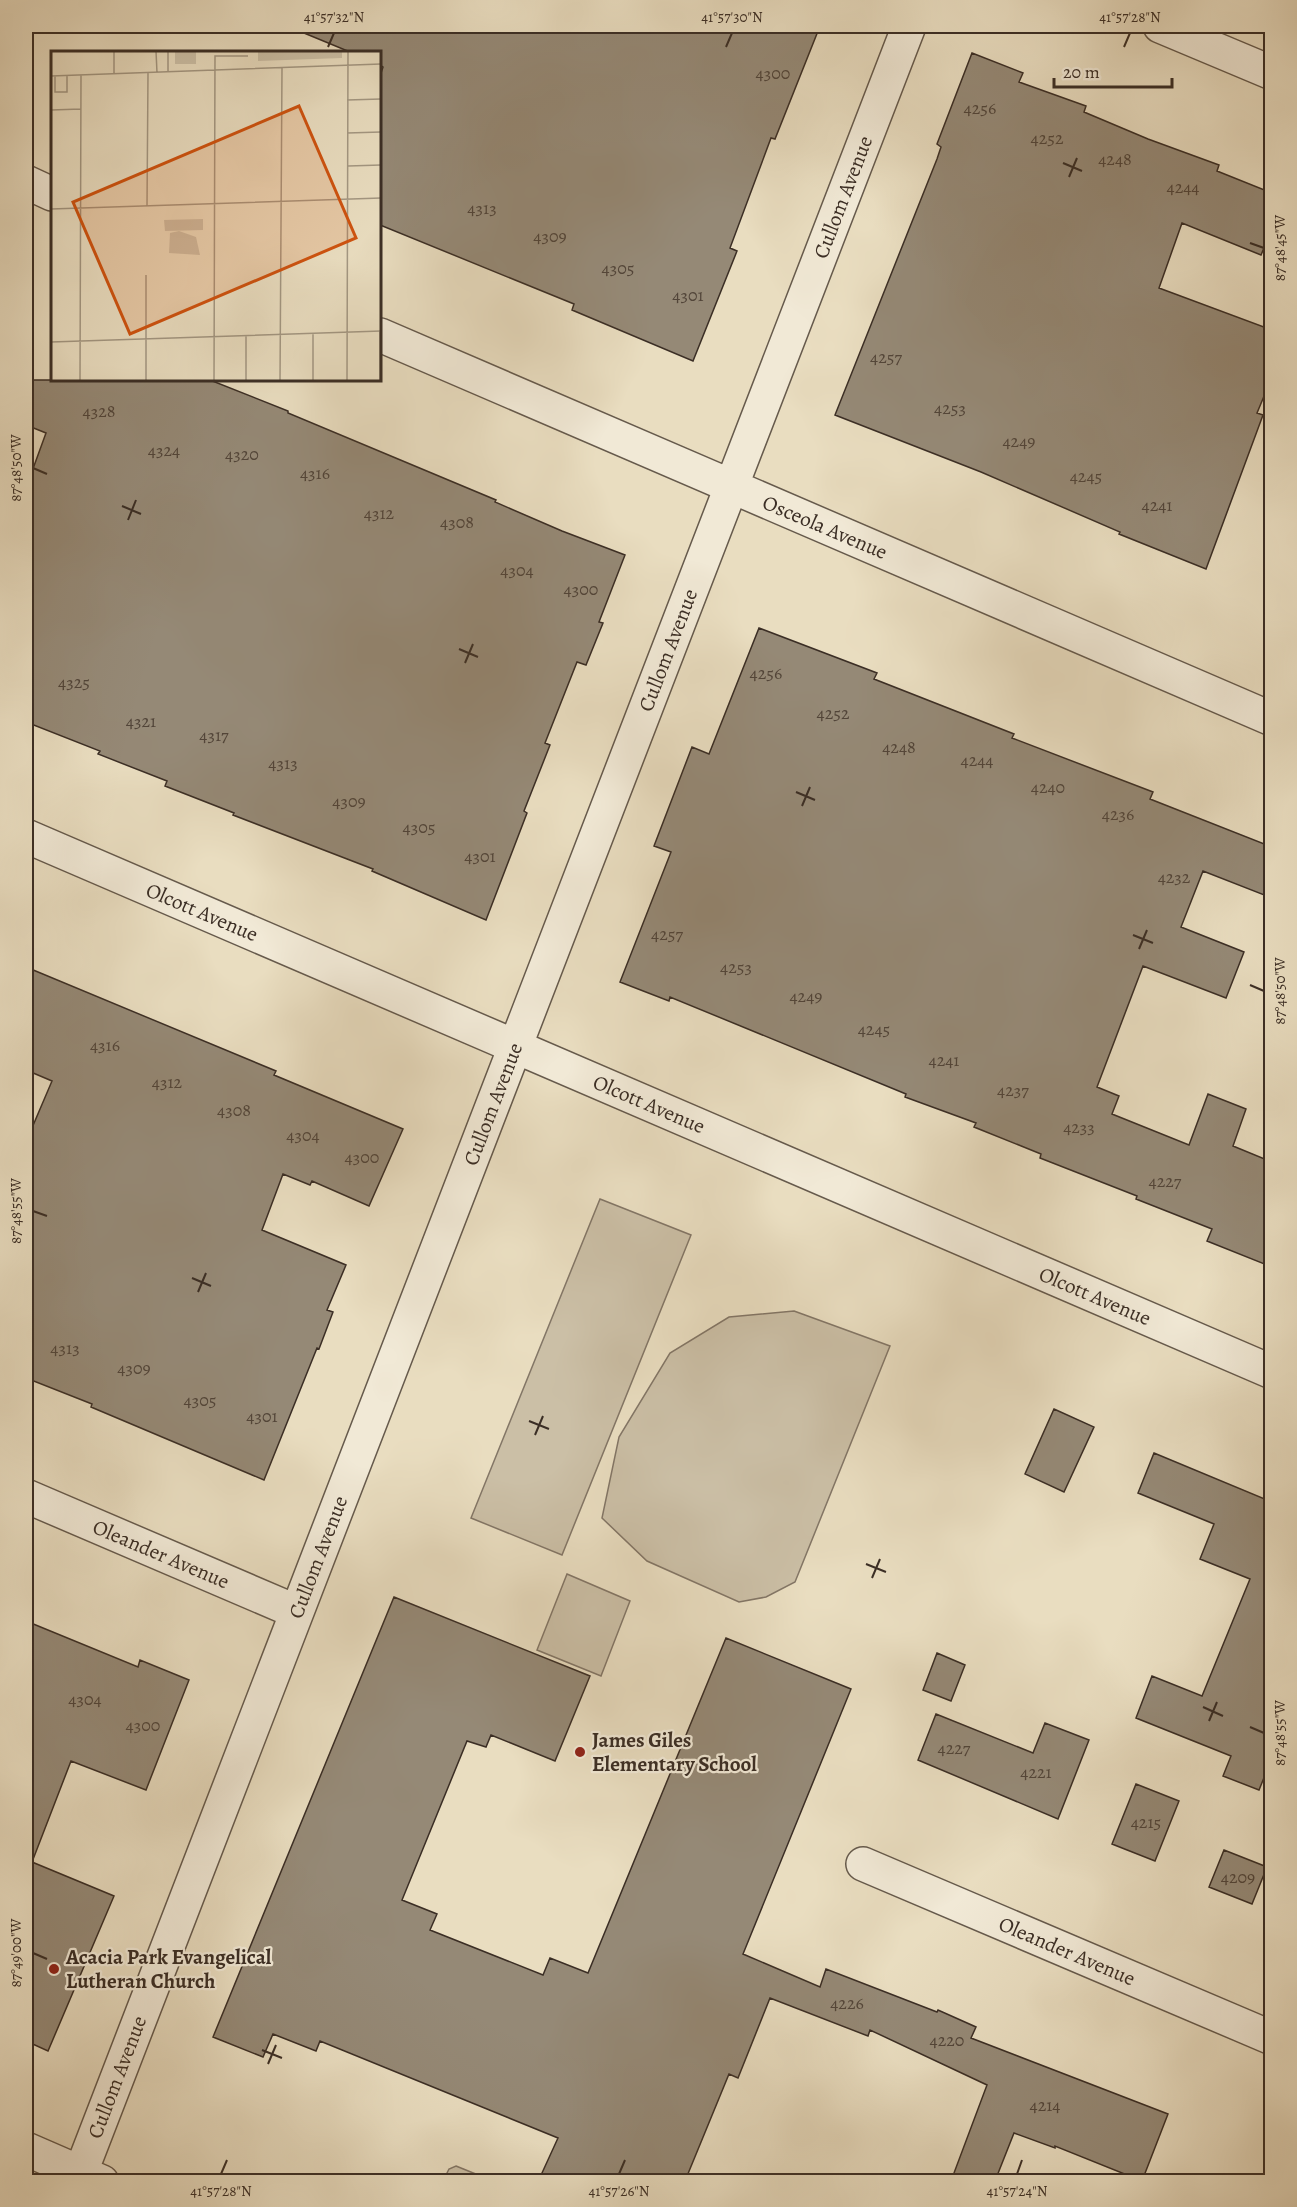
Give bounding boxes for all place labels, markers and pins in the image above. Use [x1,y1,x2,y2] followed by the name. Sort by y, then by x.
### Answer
[592,1726,757,1778] place label: James Giles Elementary School
[573,1745,587,1759] marker: James Giles Elementary School
[65,1943,272,1995] place label: Acacia Park Evangelical Lutheran Church
[47,1962,61,1976] marker: Acacia Park Evangelical Lutheran Church

